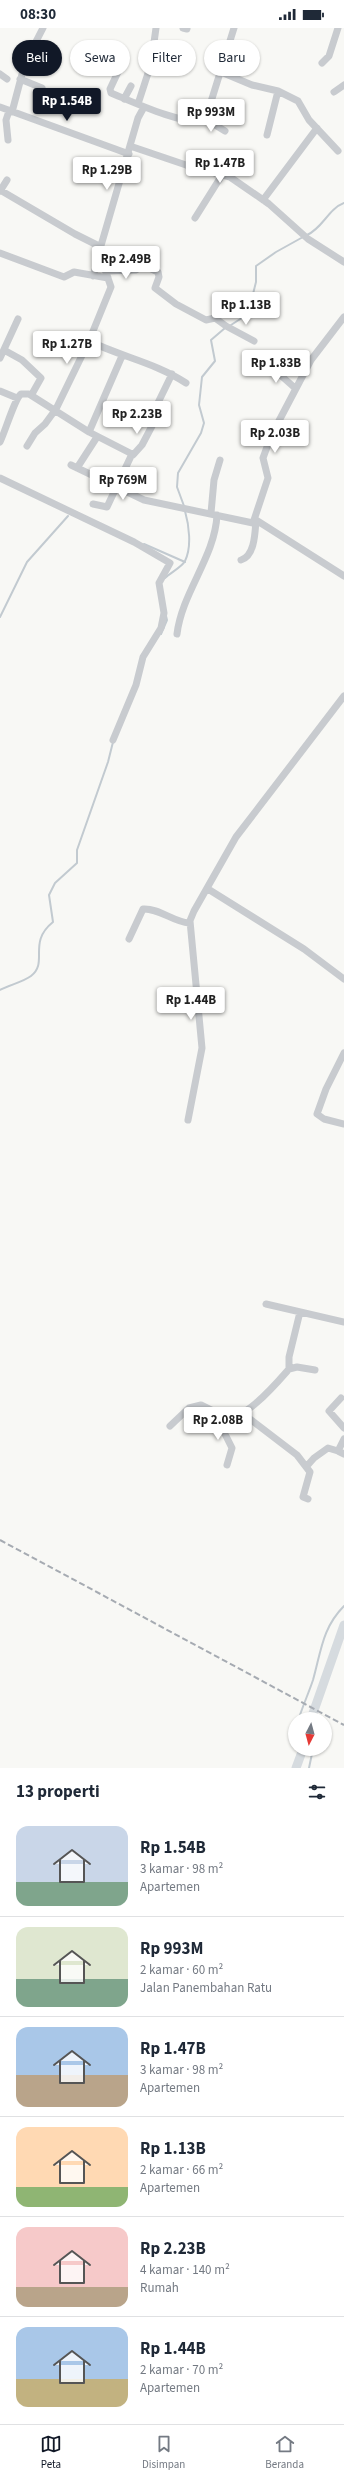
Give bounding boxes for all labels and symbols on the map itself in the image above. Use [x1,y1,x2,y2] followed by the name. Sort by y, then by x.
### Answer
[26,88,108,122] pin: Rp 1.54B
[174,99,248,133] pin: Rp 993M
[179,150,261,184] pin: Rp 1.47B
[66,157,148,191] pin: Rp 1.29B
[85,246,167,280] pin: Rp 2.49B
[205,292,287,326] pin: Rp 1.13B
[26,331,108,365] pin: Rp 1.27B
[235,350,317,384] pin: Rp 1.83B
[96,401,178,435] pin: Rp 2.23B
[234,420,316,454] pin: Rp 2.03B
[86,467,160,501] pin: Rp 769M
[150,987,232,1021] pin: Rp 1.44B
[177,1407,259,1441] pin: Rp 2.08B
[288,1712,332,1756] north arrow

